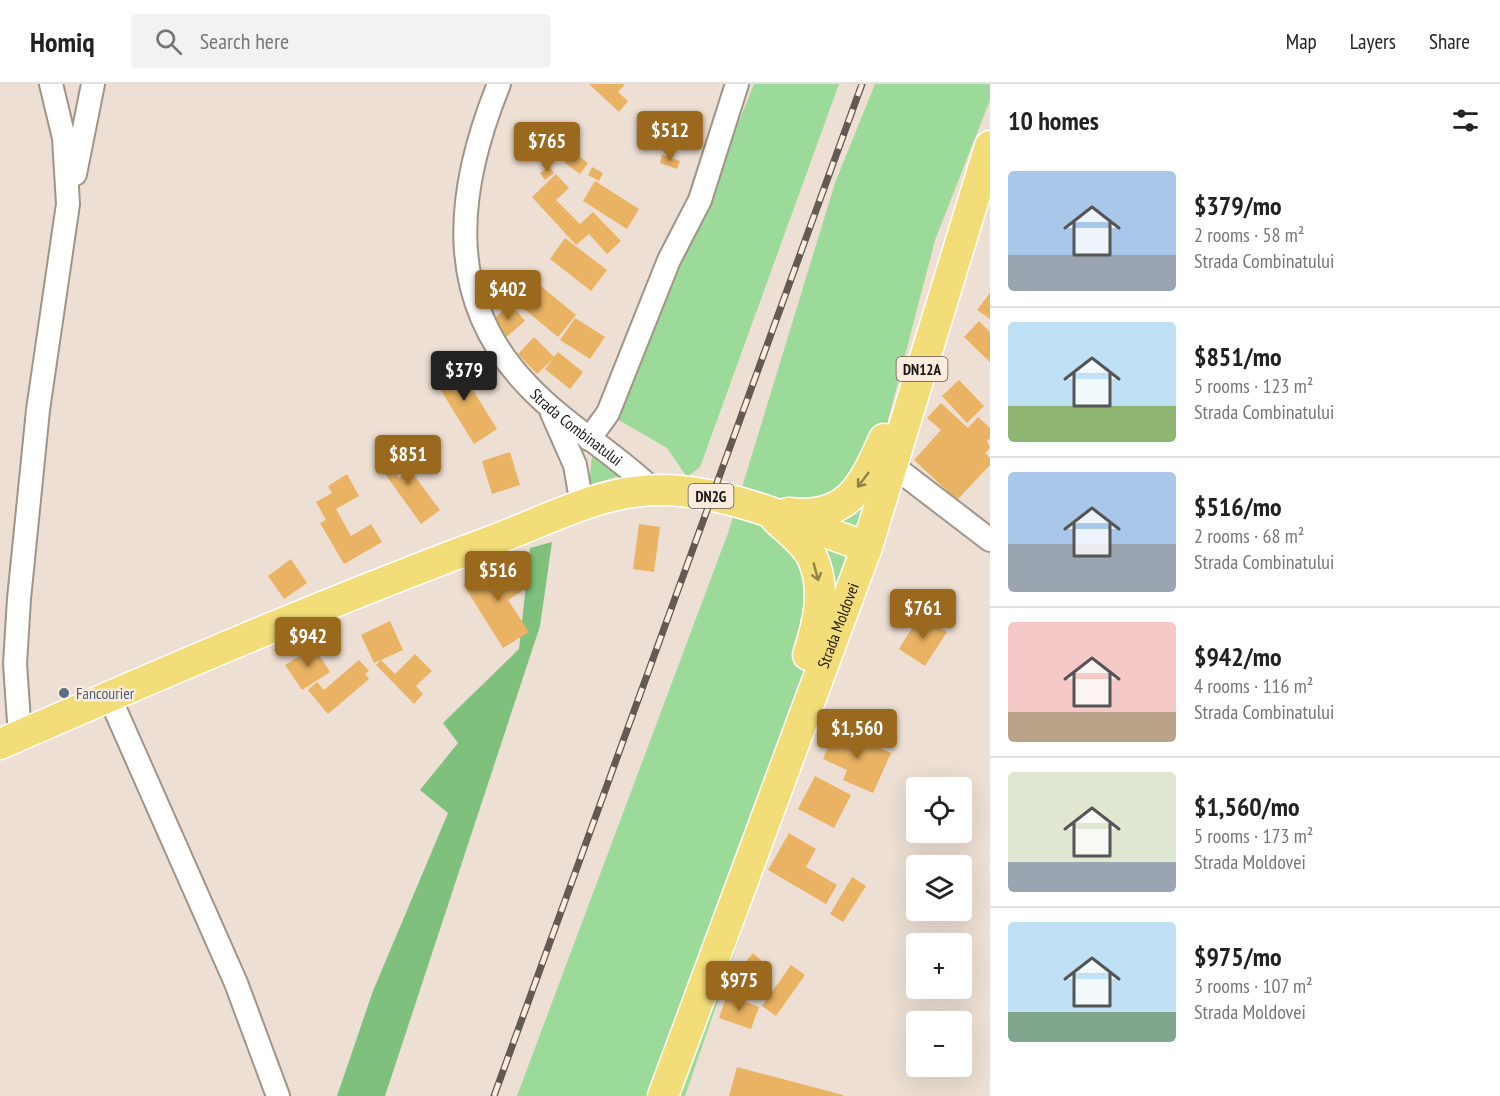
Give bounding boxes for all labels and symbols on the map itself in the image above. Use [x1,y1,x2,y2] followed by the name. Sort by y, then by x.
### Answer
[634,111,706,162] pin: $512
[511,122,583,173] pin: $765
[472,270,544,321] pin: $402
[428,351,500,402] pin: $379
[896,357,948,381] road number: DN12A
[526,384,627,470] street label: Strada Combinatului
[372,435,444,486] pin: $851
[856,472,869,488] one-way arrow
[688,484,734,508] road number: DN2G
[462,551,534,602] pin: $516
[811,562,823,581] one-way arrow
[813,580,863,671] street label: Strada Moldovei
[887,589,959,640] pin: $761
[272,617,344,668] pin: $942
[76,683,135,703] place label: Fancourier
[57,686,71,700] marker: Fancourier
[808,709,906,760] pin: $1,560
[703,961,775,1012] pin: $975

